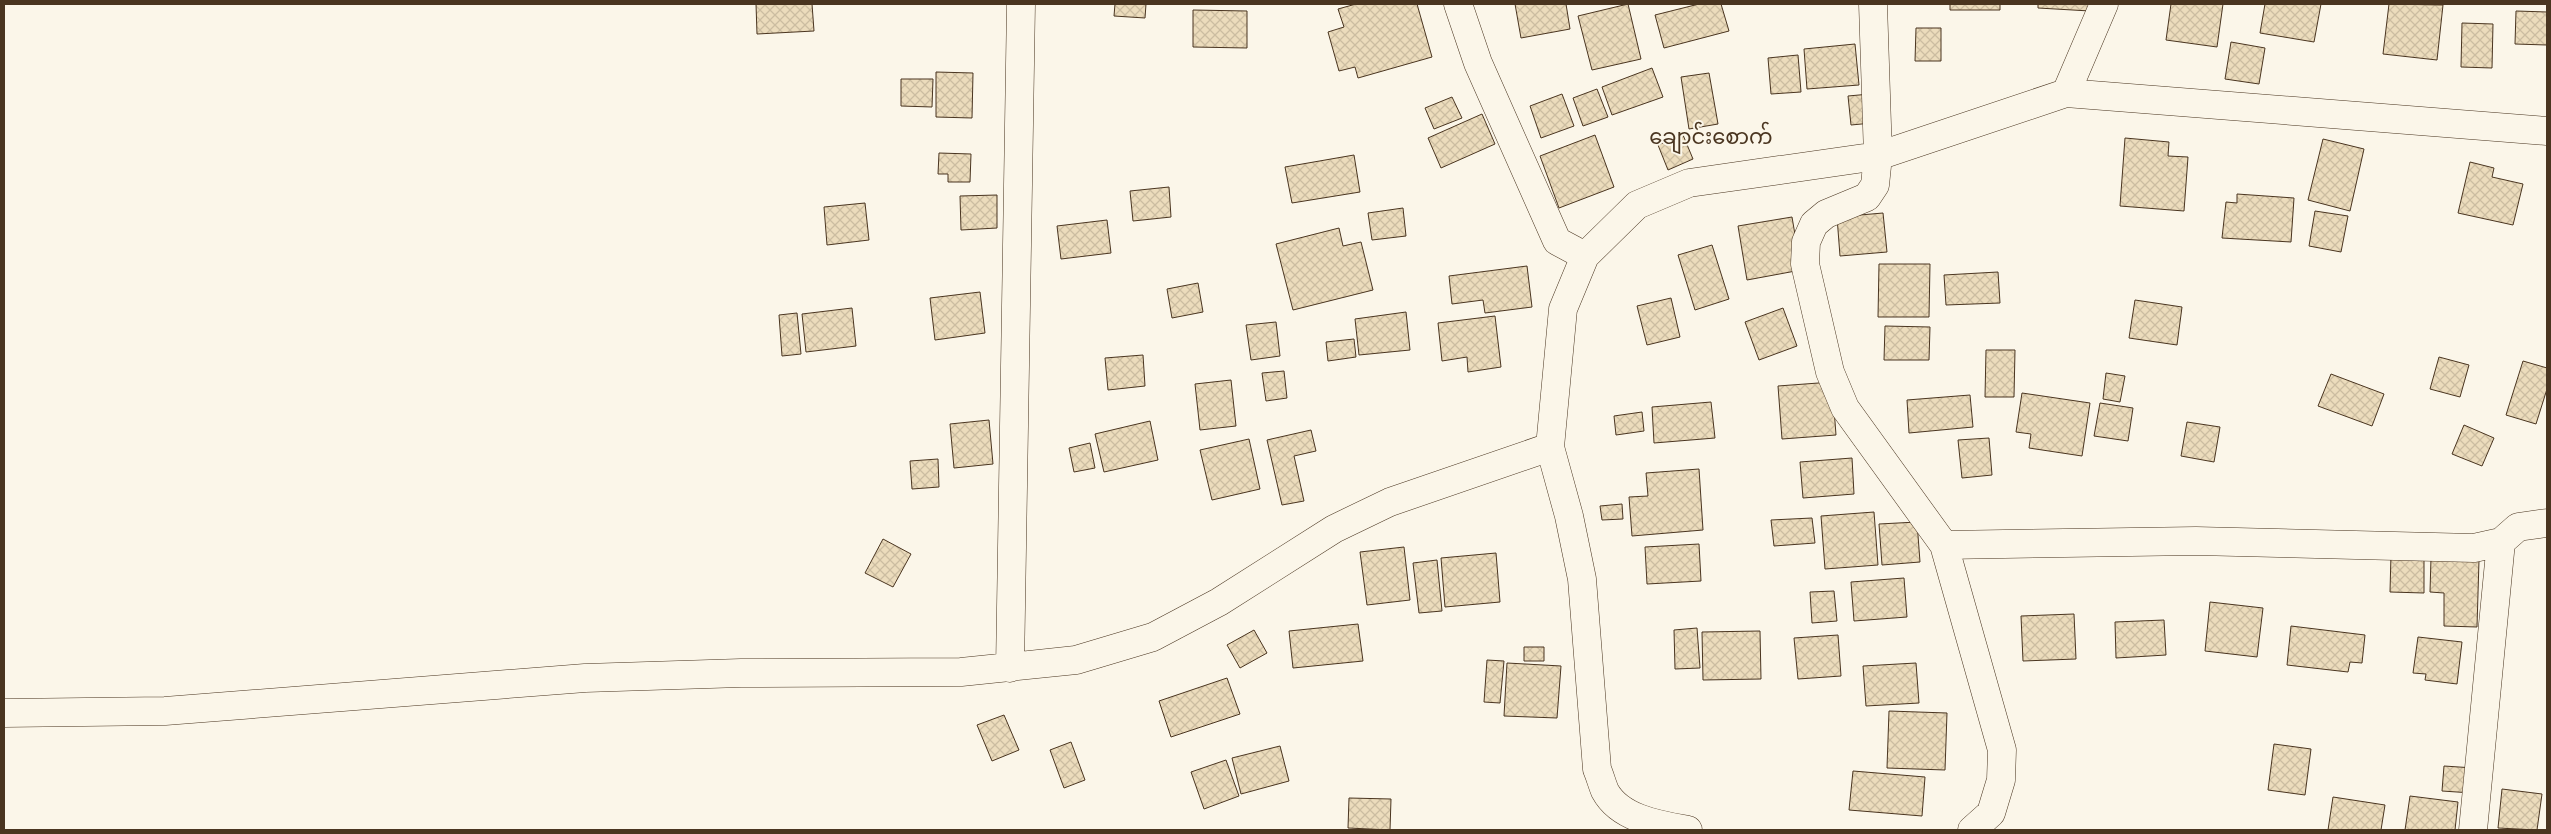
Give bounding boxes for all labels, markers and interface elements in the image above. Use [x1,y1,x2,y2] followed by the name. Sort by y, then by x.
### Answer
[1649,121,1773,155] district label: ချောင်းစောက်

